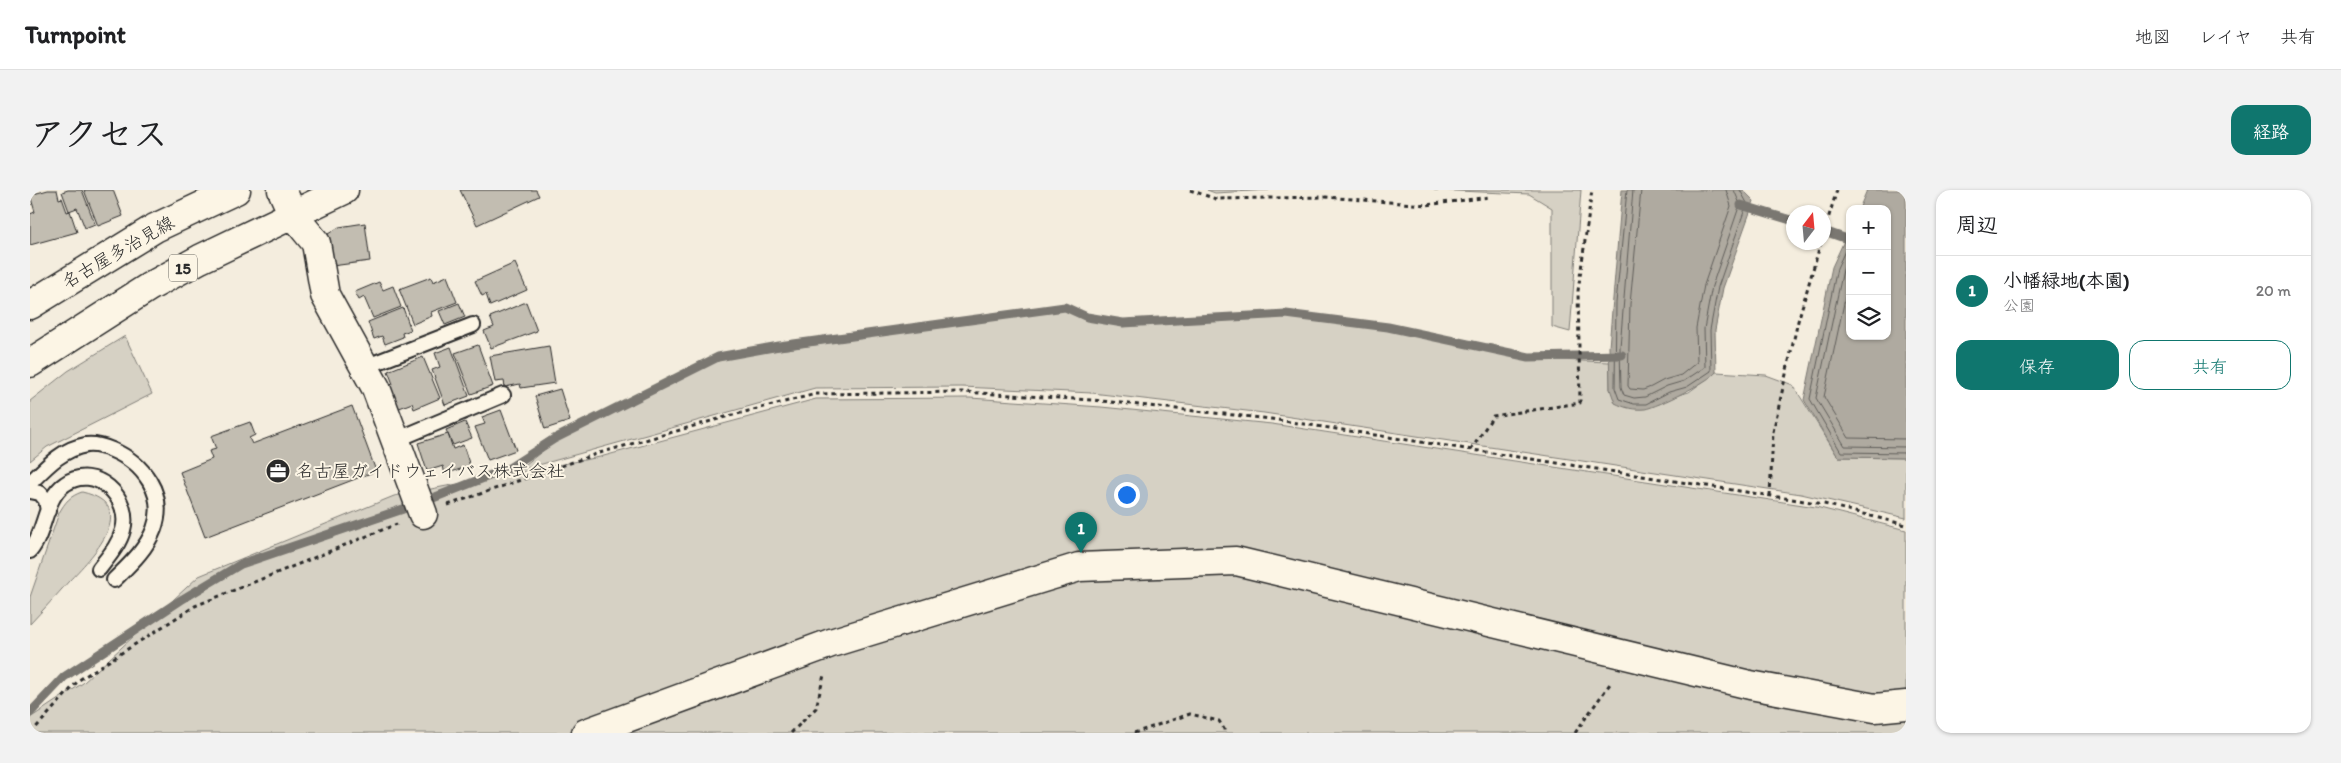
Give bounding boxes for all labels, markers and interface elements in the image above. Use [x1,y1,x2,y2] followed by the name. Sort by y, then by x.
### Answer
[25,20,126,49] text: Turnpoint
[2135,26,2171,48] text: 地図
[2199,26,2252,48] text: レイヤ
[2280,26,2316,48] text: 共有
[2231,105,2311,155] button: 経路
[30,113,168,155] text: アクセス
[1786,205,1831,250] north arrow
[1846,205,1891,340] map controls
[1846,205,1891,250] button: +
[58,211,178,293] street label: 名古屋多治見線
[1956,212,1998,237] text: 周辺
[1846,250,1891,295] button: −
[169,254,197,282] road number: 15
[2003,269,2129,292] text: 小幡緑地(本園)
[1968,281,1976,300] text: 1
[2256,281,2291,300] text: 20 m
[1846,295,1891,340] button: layers
[2003,296,2035,315] text: 公園
[1956,340,2119,390] button: 保存
[2129,340,2291,390] button: 共有
[265,458,291,484] office icon: 名古屋ガイドウェイバス株式会社
[296,460,565,482] place label: 名古屋ガイドウェイバス株式会社
[1114,482,1140,508] your location
[1065,512,1097,553] pin: 1

